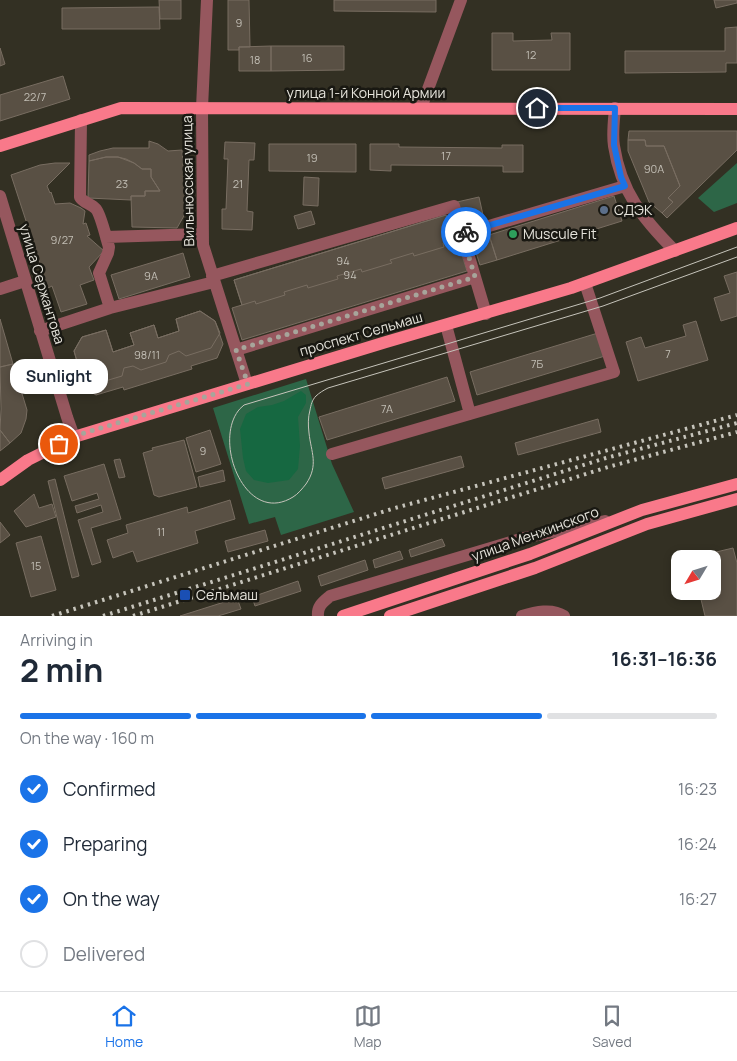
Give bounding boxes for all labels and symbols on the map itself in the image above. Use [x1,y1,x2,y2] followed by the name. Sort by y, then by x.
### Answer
[236,15,243,30] house number: 9
[526,47,536,62] house number: 12
[301,50,313,65] house number: 16
[250,52,260,67] house number: 18
[287,83,445,102] street label: улица 1-й Конной Армии
[516,87,558,129] pin
[24,89,46,104] house number: 22/7
[177,115,198,247] street label: Вильнюсская улица
[441,148,451,163] house number: 17
[306,150,318,165] house number: 19
[644,161,664,176] house number: 90А
[116,176,128,191] house number: 23
[233,176,243,191] house number: 21
[614,200,653,219] place label: СДЭК
[598,204,610,216] marker: СДЭК
[441,207,491,257] courier
[15,221,70,346] street label: улица Сержантова
[523,224,597,243] place label: Muscule Fit
[507,228,519,240] marker: Muscule Fit
[51,232,73,247] house number: 9/27
[336,253,350,268] house number: 94
[343,267,357,282] house number: 94
[144,268,158,283] house number: 9А
[297,307,425,360] street label: проспект Сельмаш
[665,346,671,361] house number: 7
[134,347,160,362] house number: 98/11
[531,356,543,371] house number: 7Б
[10,359,108,394] callout: Sunlight
[381,401,393,416] house number: 7А
[38,423,80,465] pin
[200,443,207,458] house number: 9
[469,502,601,565] street label: улица Менжинского
[157,524,165,539] house number: 11
[671,550,721,600] north arrow
[31,558,41,573] house number: 15
[196,585,258,604] place label: Сельмаш
[178,588,192,602] marker: Сельмаш

